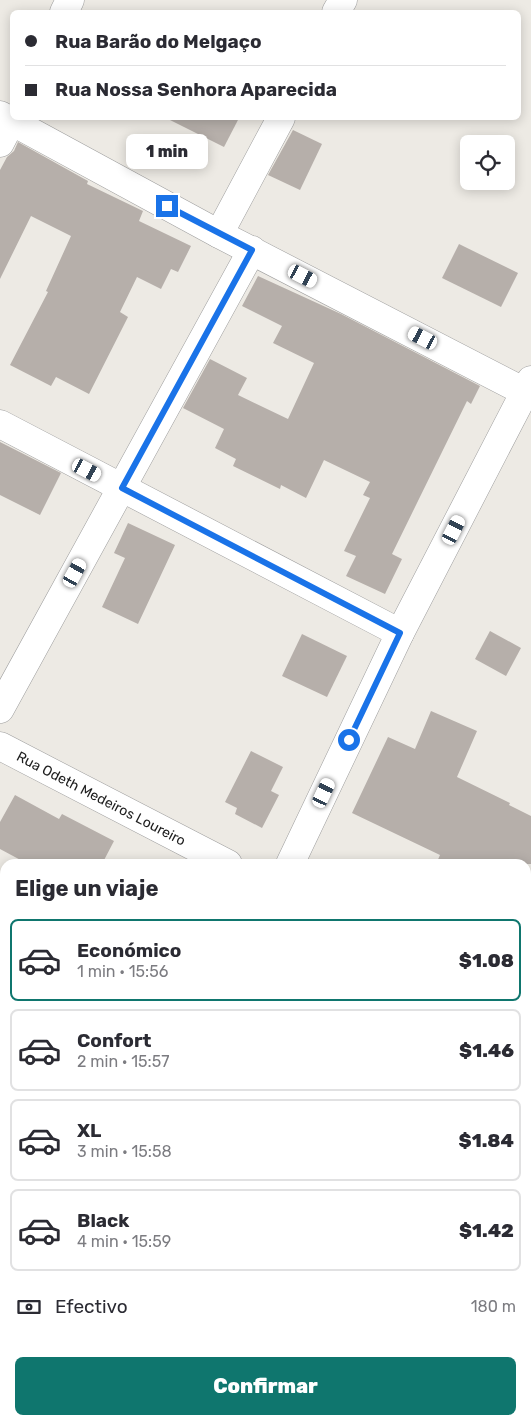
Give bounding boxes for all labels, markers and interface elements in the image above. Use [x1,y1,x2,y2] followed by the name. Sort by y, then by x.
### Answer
[55,30,262,53] text: Rua Barão do Melgaço
[55,78,337,101] text: Rua Nossa Senhora Aparecida
[126,134,208,168] callout: 1 min
[460,135,515,190] map controls
[460,135,515,190] button: locate
[146,142,188,161] text: 1 min
[156,195,178,217] route end
[286,263,319,289] car
[406,325,439,351] car
[70,456,103,484] car
[440,513,467,547] car
[61,556,88,590] car
[338,729,360,751] route start
[14,748,188,850] street label: Rua Odeth Medeiros Loureiro
[310,776,337,810] car
[15,875,159,902] text: Elige un viaje
[17,938,62,983] icon: car
[77,939,181,962] text: Económico
[459,949,514,972] text: $1.08
[77,962,168,981] text: 1 min · 15:56
[17,1028,62,1073] icon: car
[77,1029,151,1052] text: Confort
[459,1039,514,1062] text: $1.46
[77,1052,169,1071] text: 2 min · 15:57
[17,1118,62,1163] icon: car
[77,1119,101,1142] text: XL
[459,1129,514,1152] text: $1.84
[77,1142,172,1161] text: 3 min · 15:58
[17,1208,62,1253] icon: car
[77,1209,129,1232] text: Black
[459,1219,514,1242] text: $1.42
[77,1232,171,1251] text: 4 min · 15:59
[15,1293,43,1321] icon: cash
[55,1295,128,1318] text: Efectivo
[471,1297,516,1316] text: 180 m
[15,1357,516,1415] button: Confirmar

